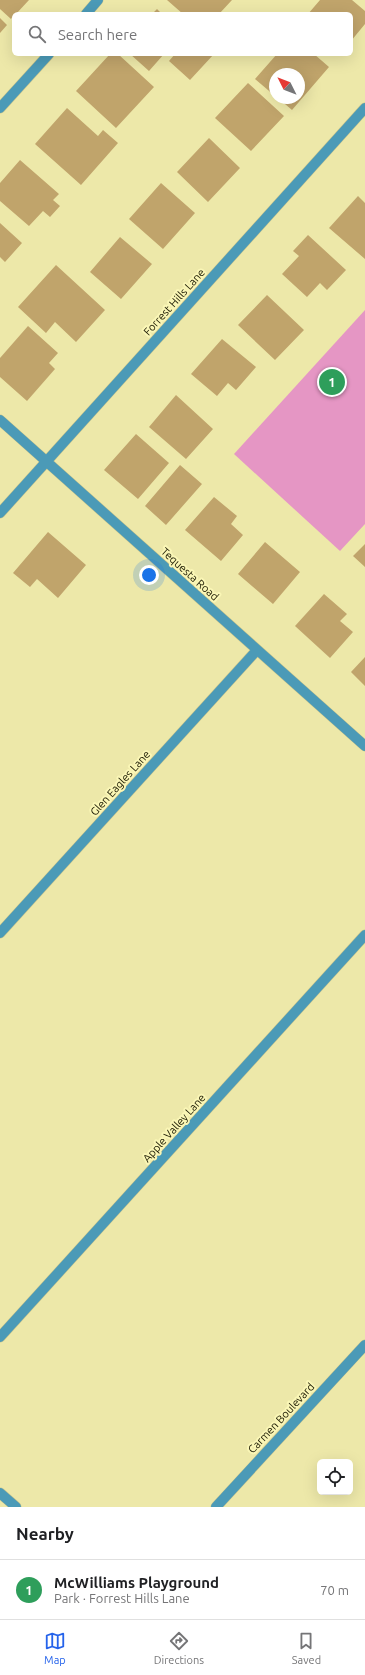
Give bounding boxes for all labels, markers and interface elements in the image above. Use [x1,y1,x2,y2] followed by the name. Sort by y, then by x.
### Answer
[12,12,353,56] search box
[26,23,48,45] icon: search
[58,26,137,43] text: Search here
[269,68,305,104] north arrow
[141,266,207,338] street label: Forrest Hills Lane
[319,367,345,397] pin: 1
[159,545,221,603] street label: Tequesta Road
[139,565,159,585] your location
[88,748,152,818] street label: Glen Eagles Lane
[140,1092,208,1164] street label: Apple Valley Lane
[246,1381,316,1455] street label: Carmen Boulevard
[317,1459,353,1495] map controls
[317,1459,353,1495] button: locate
[16,1524,74,1543] text: Nearby
[54,1574,219,1591] text: McWilliams Playground
[25,1583,33,1597] text: 1
[320,1583,349,1597] text: 70 m
[54,1591,190,1605] text: Park · Forrest Hills Lane
[44,1630,66,1666] tab: Map
[154,1630,204,1666] tab: Directions
[292,1630,321,1666] tab: Saved

